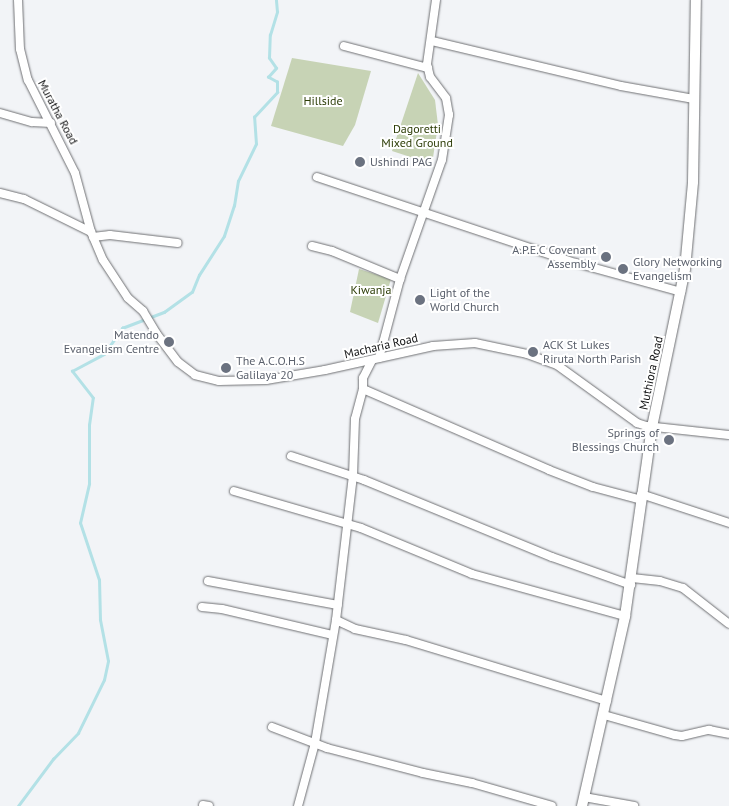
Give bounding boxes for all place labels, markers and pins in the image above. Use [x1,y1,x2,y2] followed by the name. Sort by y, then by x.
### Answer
[370,155,432,169] place label: Ushindi PAG
[354,156,366,168] marker: Ushindi PAG
[512,243,596,271] place label: A.P.E.C Covenant Assembly
[600,251,612,263] marker: A.P.E.C Covenant Assembly
[633,255,723,283] place label: Glory Networking Evangelism
[617,263,629,275] marker: Glory Networking Evangelism
[430,286,499,314] place label: Light of the World Church
[414,294,426,306] marker: Light of the World Church
[64,328,159,356] place label: Matendo Evangelism Centre
[163,336,175,348] marker: Matendo Evangelism Centre
[543,338,641,366] place label: ACK St Lukes Riruta North Parish
[527,346,539,358] marker: ACK St Lukes Riruta North Parish
[236,354,305,382] place label: The A.C.O.H.S Galilaya 20
[220,362,232,374] marker: The A.C.O.H.S Galilaya 20
[572,426,659,454] place label: Springs of Blessings Church
[663,434,675,446] marker: Springs of Blessings Church

